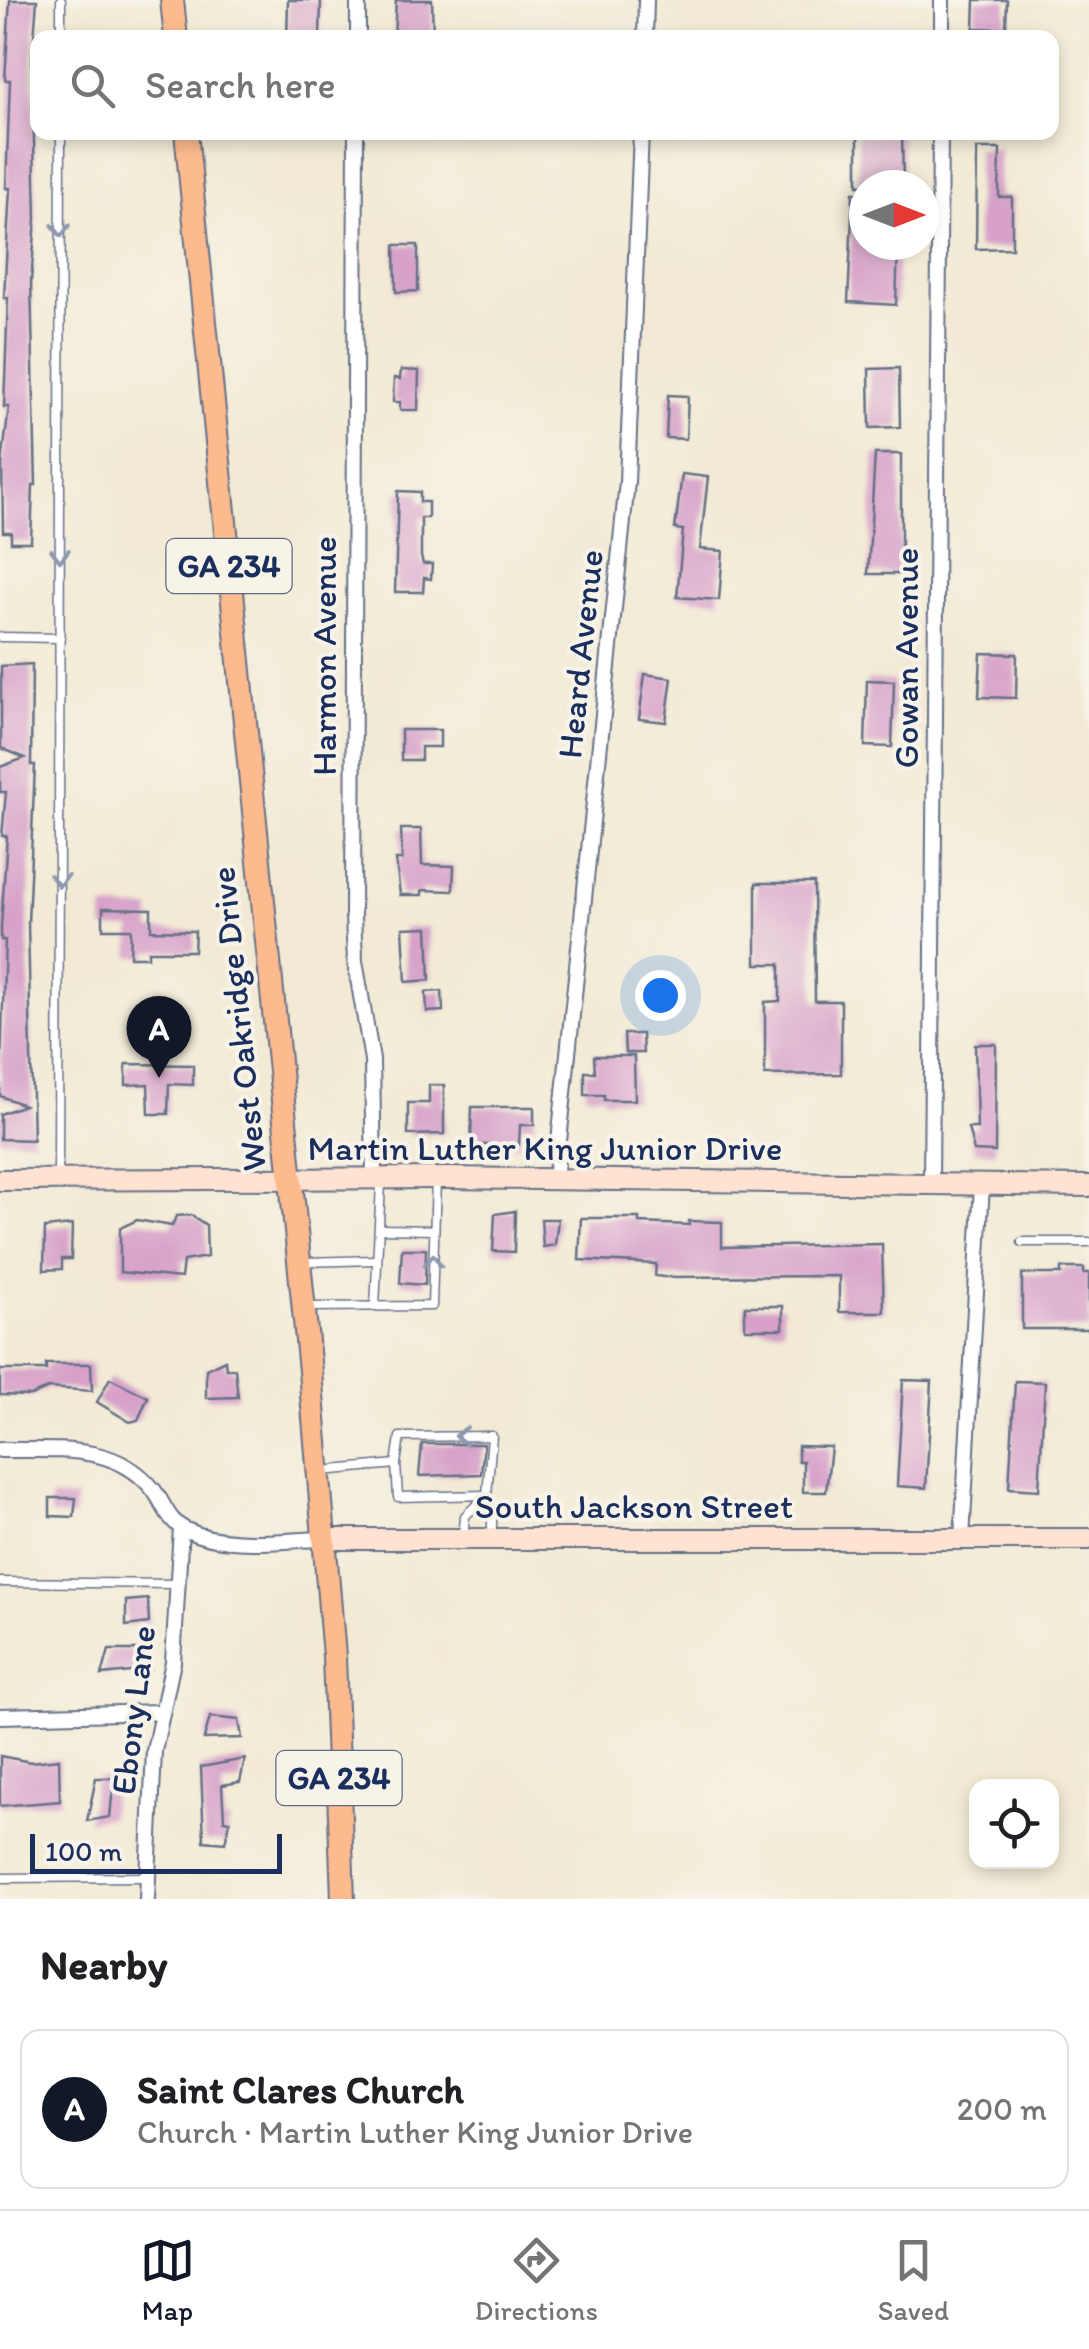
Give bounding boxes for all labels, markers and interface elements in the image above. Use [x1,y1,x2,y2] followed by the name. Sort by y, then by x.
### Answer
[30,30,1059,140] search box
[65,58,120,113] icon: search
[145,62,336,108] text: Search here
[849,170,939,260] north arrow
[50,222,72,238] one-way arrow
[303,536,345,776] street label: Harmon Avenue
[166,539,292,593] road number: GA 234
[548,547,612,761] street label: Heard Avenue
[49,548,71,563] one-way arrow
[885,548,927,768] street label: Gowan Avenue
[201,865,275,1173] street label: West Oakridge Drive
[48,872,70,888] one-way arrow
[635,970,686,1021] your location
[126,996,192,1078] pin: A
[308,1127,782,1169] street label: Martin Luther King Junior Drive
[422,1253,443,1269] one-way arrow
[453,1425,468,1447] one-way arrow
[475,1485,793,1527] street label: South Jackson Street
[102,1623,164,1797] street label: Ebony Lane
[276,1751,402,1805] road number: GA 234
[969,1779,1059,1869] map controls
[969,1779,1059,1869] button: locate
[30,1829,282,1874] scale bar
[45,1834,122,1868] text: 100 m
[40,1939,167,1990] text: Nearby
[137,2067,464,2113] text: Saint Clares Church
[64,2090,85,2128] text: A
[957,2090,1047,2128] text: 200 m
[137,2113,693,2151] text: Church · Martin Luther King Junior Drive
[140,2233,195,2327] tab: Map
[475,2233,598,2327] tab: Directions
[878,2233,949,2327] tab: Saved

